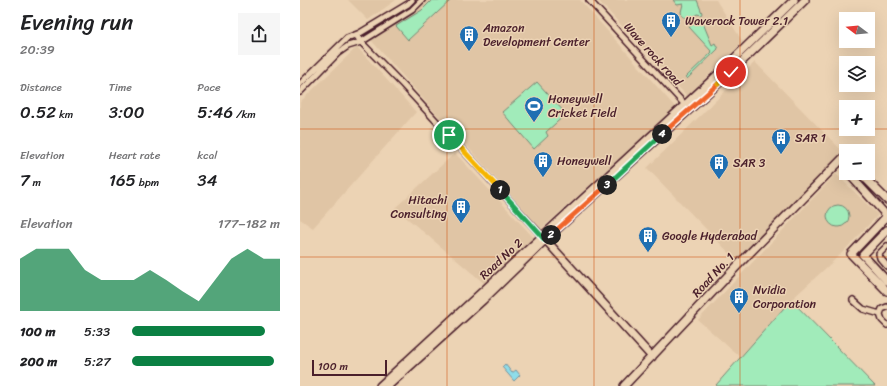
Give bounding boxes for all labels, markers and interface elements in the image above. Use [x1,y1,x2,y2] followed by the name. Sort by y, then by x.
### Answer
[20,3,133,42] text: Evening run
[660,10,682,38] building icon: Waverock Tower 2.1
[685,10,788,32] place label: Waverock Tower 2.1
[839,12,875,48] north arrow
[839,12,875,180] map controls
[238,13,280,55] button: share
[482,17,591,53] place label: Amazon Development Center
[618,17,688,92] street label: Wave rock road
[458,24,480,52] building icon: Amazon Development Center
[20,38,55,61] text: 20:39
[714,55,748,89] pin
[839,56,875,92] button: layers
[720,61,742,83] icon: check
[20,78,62,97] text: Distance
[109,78,132,97] text: Time
[197,78,221,97] text: Pace
[548,88,617,124] place label: Honeywell Cricket Field
[523,95,545,123] sports icon: Honeywell Cricket Field
[20,97,56,127] text: 0.52
[109,97,145,127] text: 3:00
[197,97,233,127] text: 5:46
[839,100,875,136] button: +
[56,105,73,124] text: km
[233,105,256,124] text: /km
[432,118,466,152] pin
[438,124,460,146] icon: arrive
[652,124,672,144] pin: 4
[659,124,665,143] text: 4
[770,127,792,155] building icon: SAR 1
[795,127,826,149] place label: SAR 1
[839,144,875,180] button: −
[20,146,65,165] text: Elevation
[109,146,160,165] text: Heart rate
[197,146,217,165] text: kcal
[532,150,554,178] building icon: Honeywell
[557,150,612,172] place label: Honeywell
[708,152,730,180] building icon: SAR 3
[733,152,766,174] place label: SAR 3
[20,165,30,195] text: 7
[109,165,136,195] text: 165
[197,165,217,195] text: 34
[30,173,41,192] text: m
[136,173,159,192] text: bpm
[597,175,617,195] pin: 3
[604,175,610,194] text: 3
[490,180,510,200] pin: 1
[498,180,502,199] text: 1
[390,189,448,225] place label: Hitachi Consulting
[450,196,472,224] building icon: Hitachi Consulting
[20,212,73,235] text: Elevation
[218,212,280,235] text: 177–182 m
[541,225,561,245] pin: 2
[548,225,554,244] text: 2
[637,225,659,253] building icon: Google Hyderabad
[662,225,759,247] place label: Google Hyderabad
[474,233,528,285] street label: Road No 2
[686,247,740,303] street label: Road No. 1
[753,279,817,315] place label: Nvidia Corporation
[728,286,750,314] building icon: Nvidia Corporation
[20,320,55,343] text: 100 m
[84,320,110,343] text: 5:33
[20,350,57,373] text: 200 m
[84,350,111,373] text: 5:27
[318,357,348,376] text: 100 m
[312,358,387,377] scale bar

